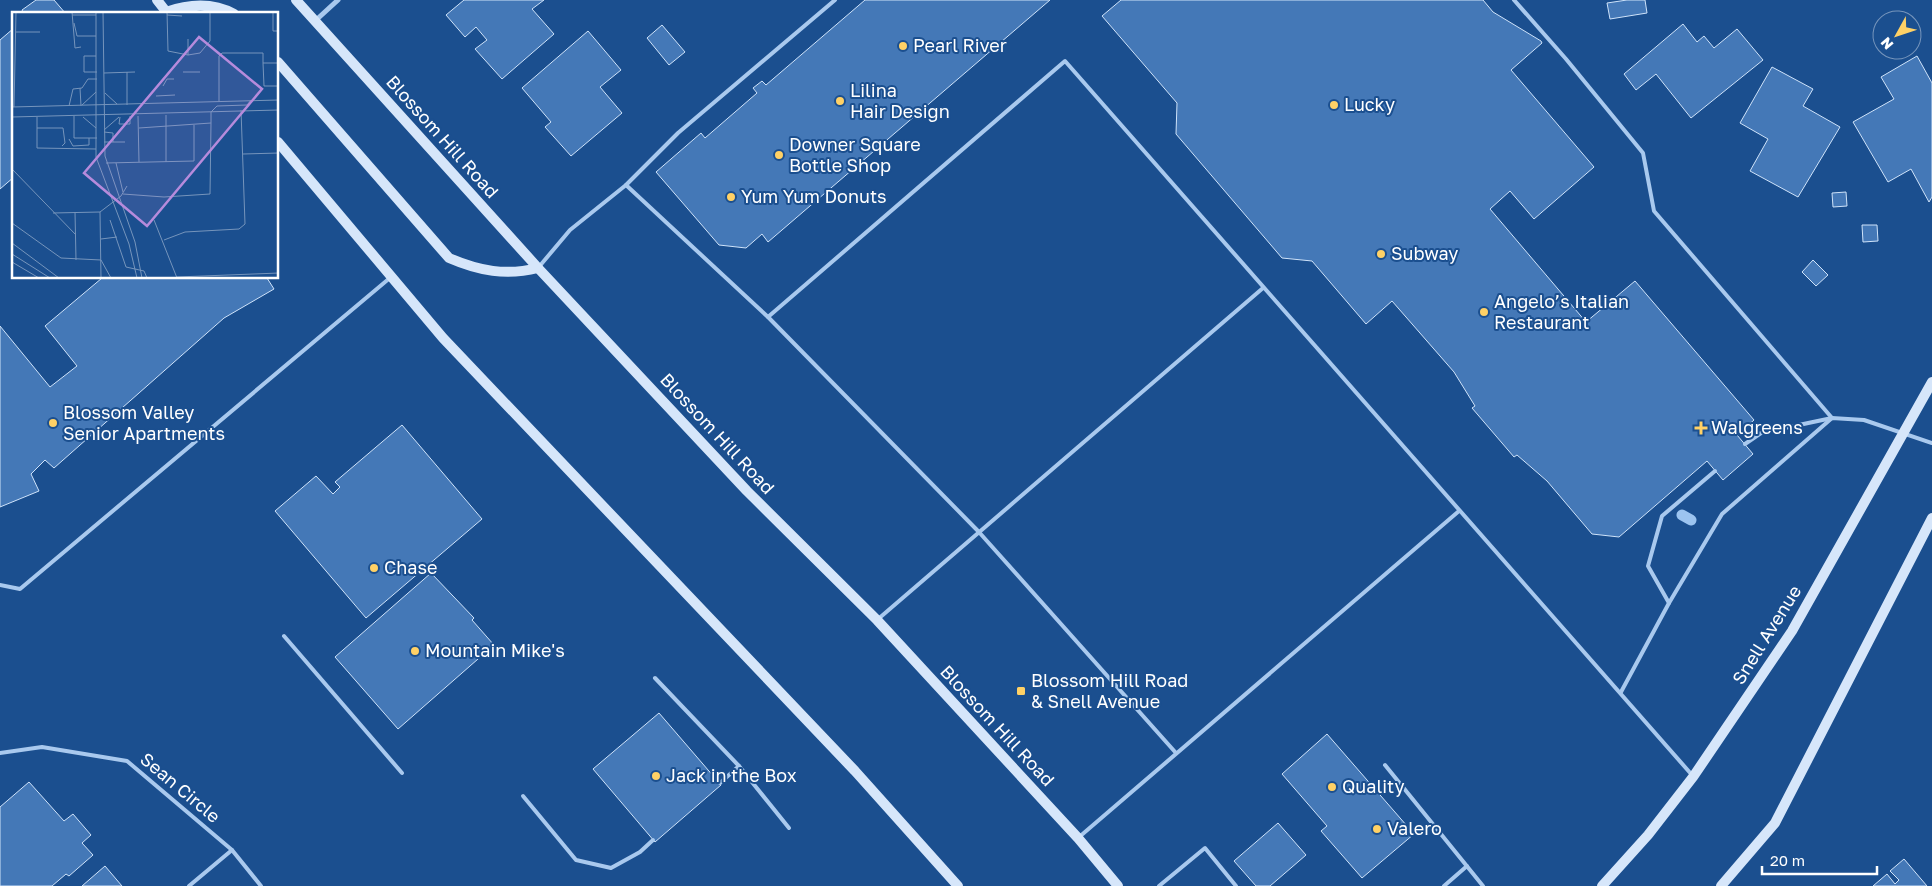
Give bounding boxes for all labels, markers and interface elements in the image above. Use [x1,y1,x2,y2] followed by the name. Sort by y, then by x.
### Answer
[1872,10,1922,60] north arrow
[12,12,279,279] inset map
[913,34,1007,56] place label: Pearl River
[1877,34,1897,53] text: N
[897,40,909,52] marker: Pearl River
[382,70,504,202] street label: Blossom Hill Road
[850,79,950,122] place label: Lilina Hair Design
[1344,93,1395,115] place label: Lucky
[834,95,846,107] marker: Lilina Hair Design
[1328,99,1340,111] marker: Lucky
[789,133,921,176] place label: Downer Square Bottle Shop
[773,149,785,161] marker: Downer Square Bottle Shop
[741,185,887,207] place label: Yum Yum Donuts
[725,191,737,203] marker: Yum Yum Donuts
[1391,242,1458,264] place label: Subway
[1375,248,1387,260] marker: Subway
[1494,290,1629,333] place label: Angelo’s Italian Restaurant
[1478,306,1490,318] marker: Angelo’s Italian Restaurant
[656,368,779,498] street label: Blossom Hill Road
[63,401,225,444] place label: Blossom Valley Senior Apartments
[1711,416,1803,438] place label: Walgreens
[47,417,59,429] marker: Blossom Valley Senior Apartments
[1695,422,1707,434] marker: Walgreens
[384,556,437,578] place label: Chase
[368,562,380,574] marker: Chase
[1727,581,1805,688] street label: Snell Avenue
[425,639,565,661] place label: Mountain Mike's
[409,645,421,657] marker: Mountain Mike's
[936,660,1059,790] street label: Blossom Hill Road
[1031,669,1188,712] place label: Blossom Hill Road & Snell Avenue
[1015,685,1027,697] marker: Blossom Hill Road & Snell Avenue
[136,747,225,827] street label: Sean Circle
[666,764,797,786] place label: Jack in the Box
[650,770,662,782] marker: Jack in the Box
[1342,775,1405,797] place label: Quality
[1326,781,1338,793] marker: Quality
[1387,817,1442,839] place label: Valero
[1371,823,1383,835] marker: Valero
[1762,844,1877,876] scale bar
[1770,851,1805,869] text: 20 m

